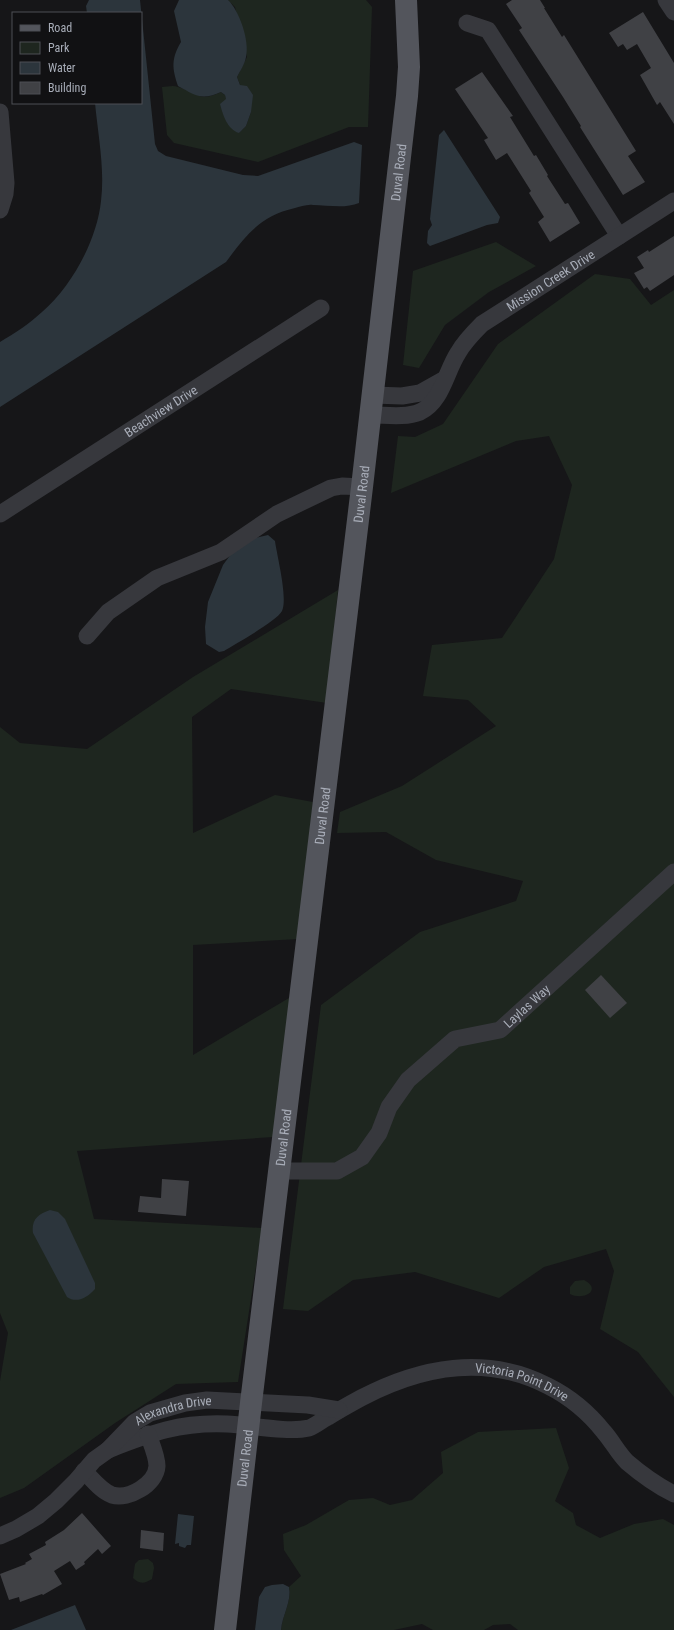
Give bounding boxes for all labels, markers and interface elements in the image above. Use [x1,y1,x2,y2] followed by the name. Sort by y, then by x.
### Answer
[12,12,142,104] legend
[48,21,72,35] text: Road
[48,41,70,55] text: Park
[48,61,76,75] text: Water
[48,81,86,95] text: Building
[387,143,409,202] street label: Duval Road
[504,246,597,314] street label: Mission Creek Drive
[121,382,200,440] street label: Beachview Drive
[350,465,372,524] street label: Duval Road
[311,786,333,845] street label: Duval Road
[500,981,553,1031] street label: Laylas Way
[272,1108,294,1167] street label: Duval Road
[475,1360,572,1404] street label: Victoria Point Drive
[132,1392,212,1428] street label: Alexandra Drive
[234,1429,255,1488] street label: Duval Road

